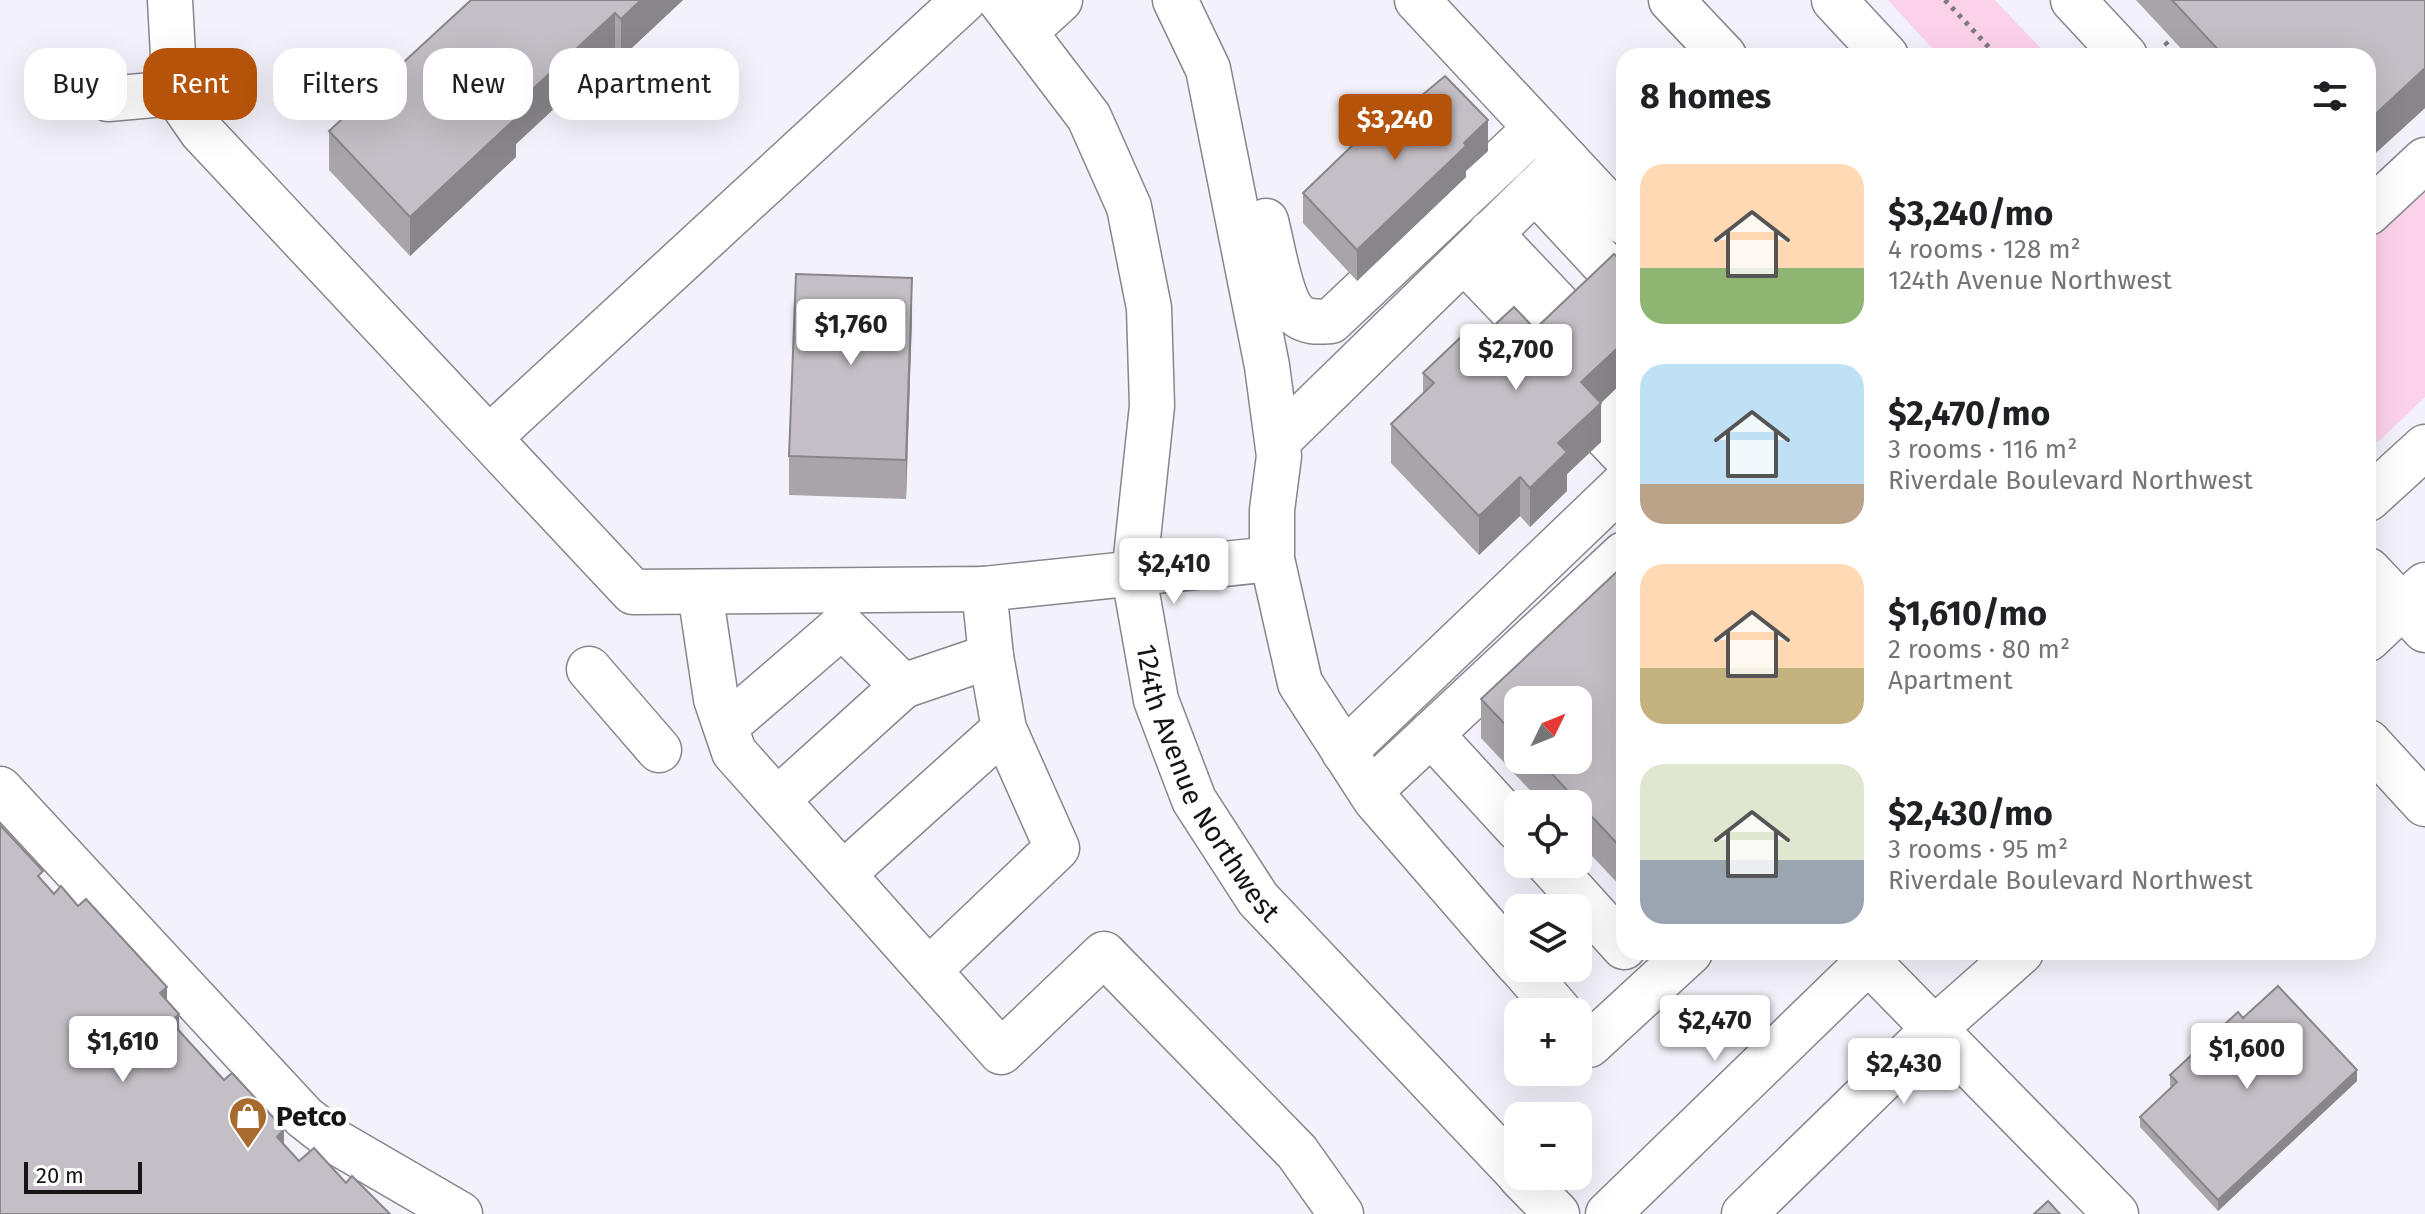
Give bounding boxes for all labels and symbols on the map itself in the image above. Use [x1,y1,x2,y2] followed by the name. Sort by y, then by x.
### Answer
[1330,94,1460,162] pin: $3,240
[786,299,916,367] pin: $1,760
[1451,324,1581,392] pin: $2,700
[1109,538,1239,606] pin: $2,410
[1129,642,1287,929] street label: 124th Avenue Northwest
[1504,686,1592,774] north arrow
[1650,995,1780,1063] pin: $2,470
[58,1016,188,1084] pin: $1,610
[2182,1023,2312,1091] pin: $1,600
[1839,1038,1969,1106] pin: $2,430
[227,1095,269,1150] shop icon: Petco
[276,1100,347,1133] place label: Petco
[24,1158,142,1194] scale bar

